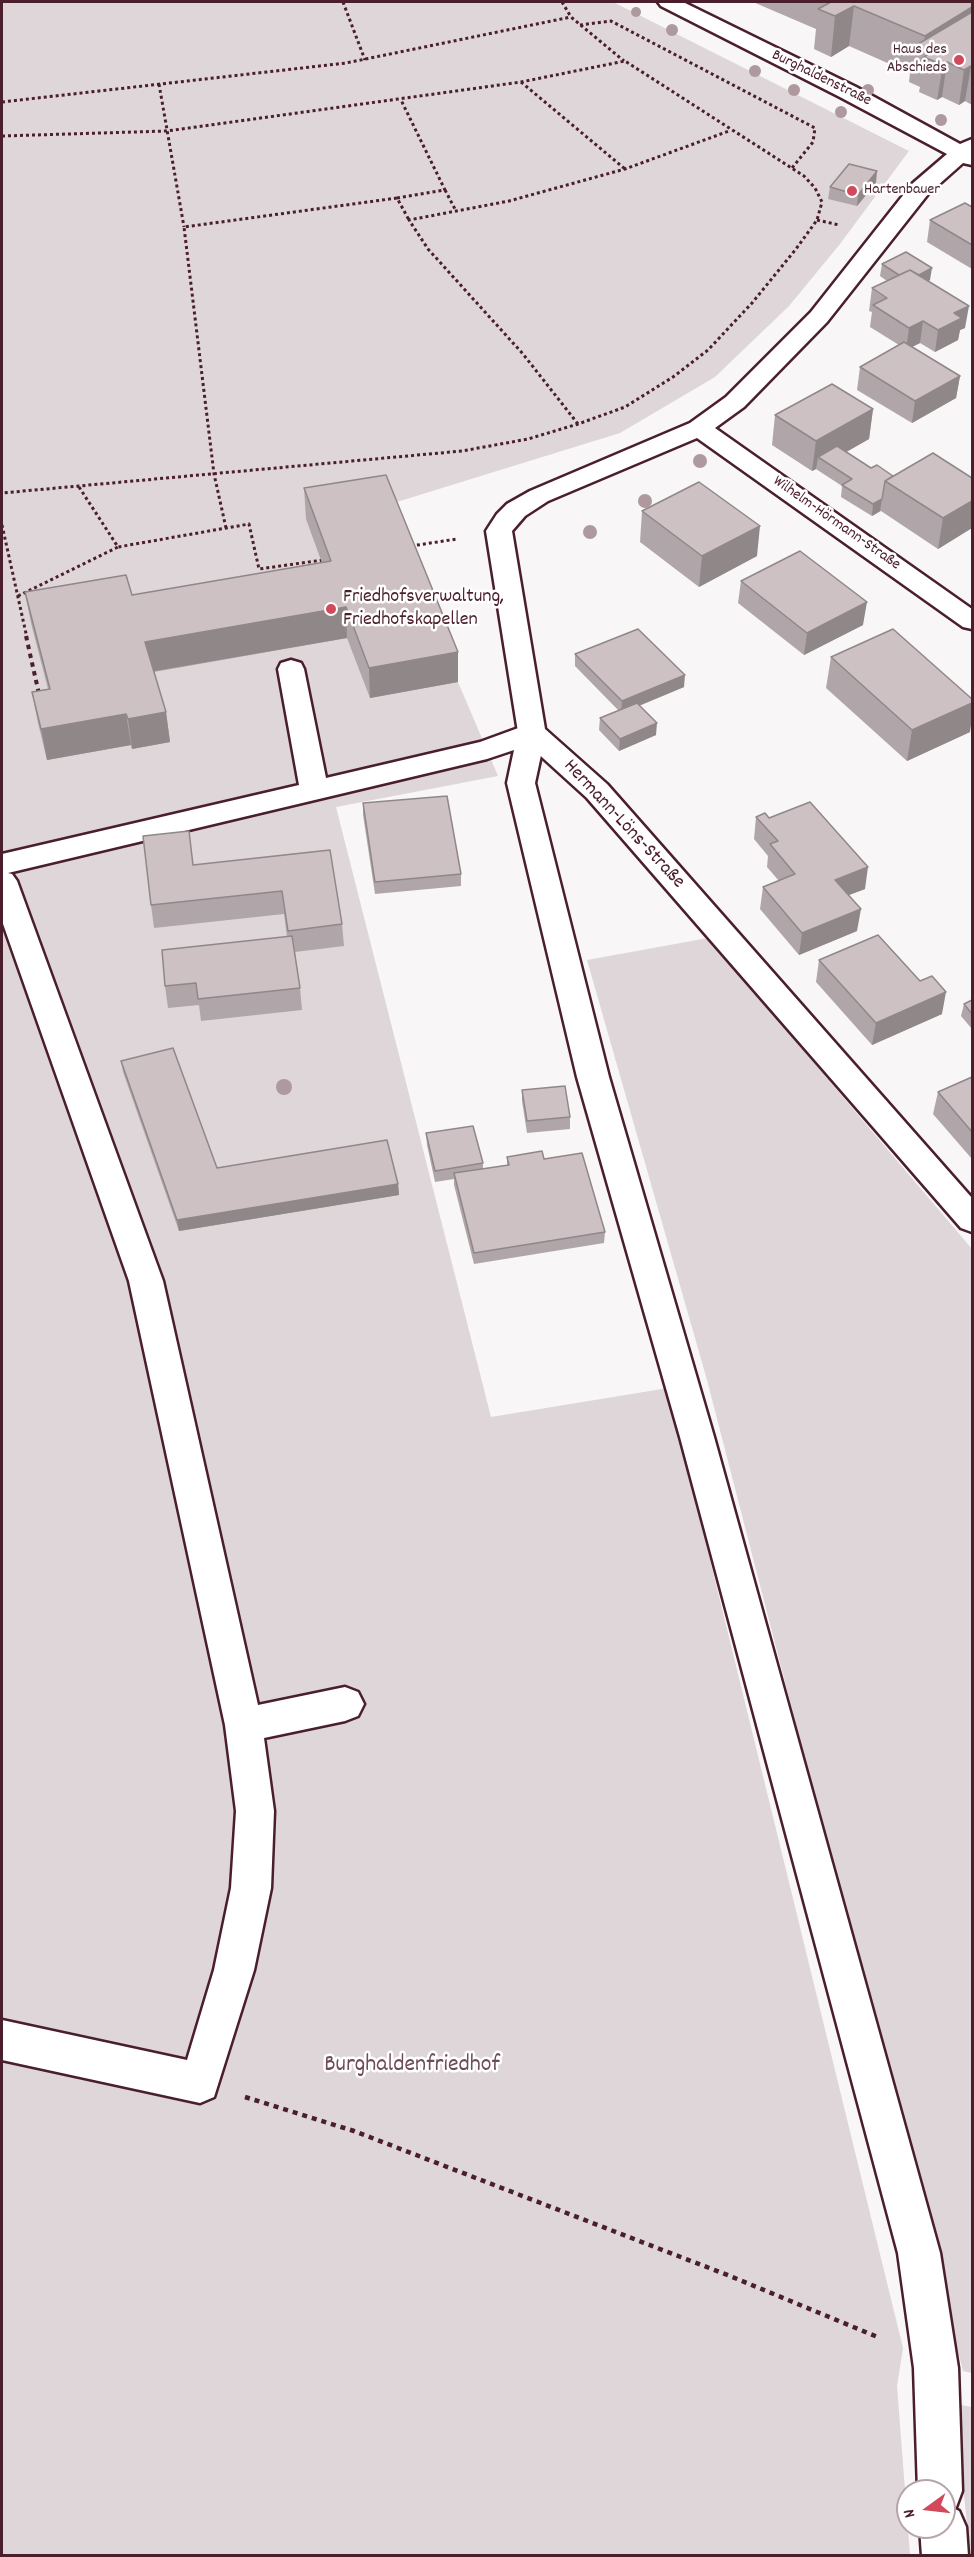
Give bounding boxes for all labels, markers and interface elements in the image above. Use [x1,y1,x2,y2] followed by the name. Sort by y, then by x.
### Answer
[887,41,947,79] place label: Haus des Abschieds
[768,47,874,111] street label: Burghaldenstraße
[952,53,966,67] marker: Haus des Abschieds
[864,181,940,201] place label: Hartenbauer
[845,184,859,198] marker: Hartenbauer
[768,473,904,575] street label: Wilhelm-Hörmann-Straße
[343,586,504,633] place label: Friedhofsverwaltung, Friedhofskapellen
[324,602,338,616] marker: Friedhofsverwaltung, Friedhofskapellen
[557,755,689,895] street label: Hermann-Löns-Straße
[324,2053,500,2081] park label: Burghaldenfriedhof
[896,2479,956,2539] north arrow
[898,2506,922,2520] text: N

